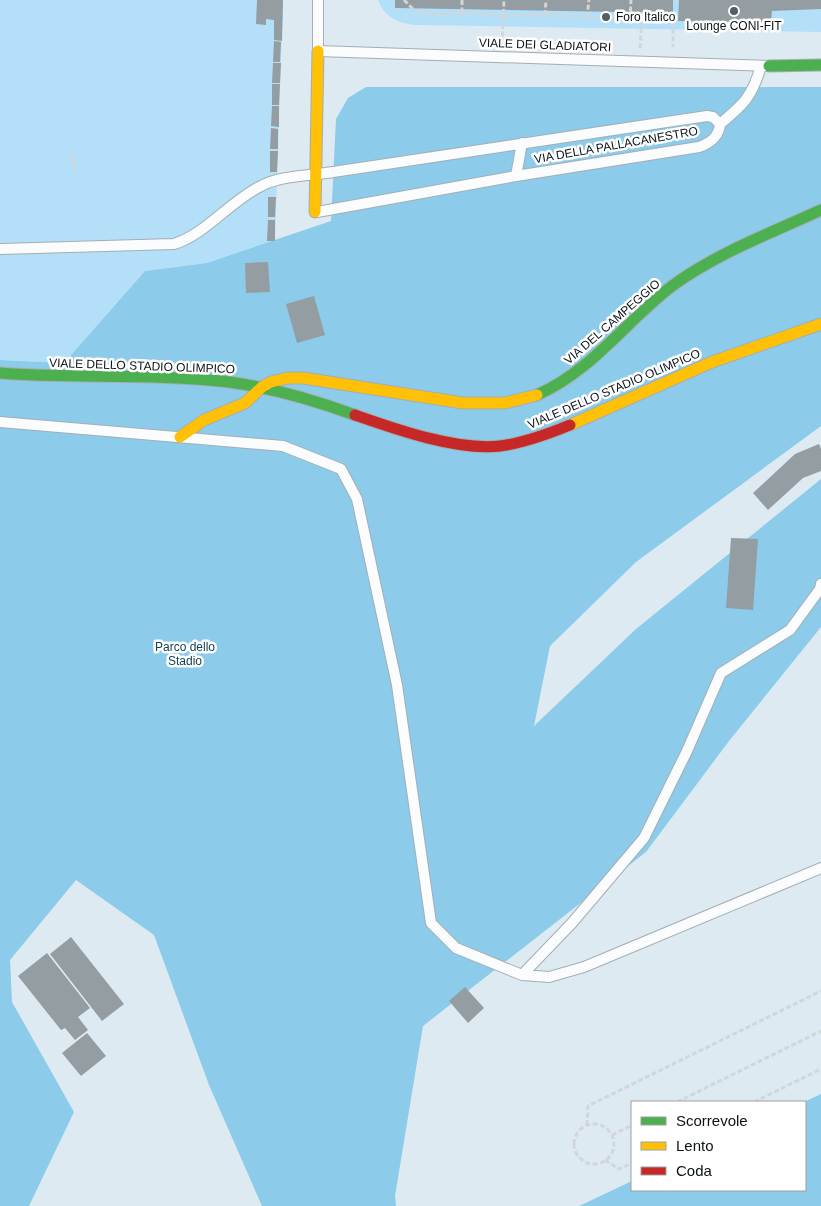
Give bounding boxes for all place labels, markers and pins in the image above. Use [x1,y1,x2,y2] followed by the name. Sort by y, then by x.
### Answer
[728,5,740,17] marker: Lounge CONI-FIT
[616,10,676,24] place label: Foro Italico
[600,11,612,23] marker: Foro Italico
[686,19,782,33] place label: Lounge CONI-FIT

